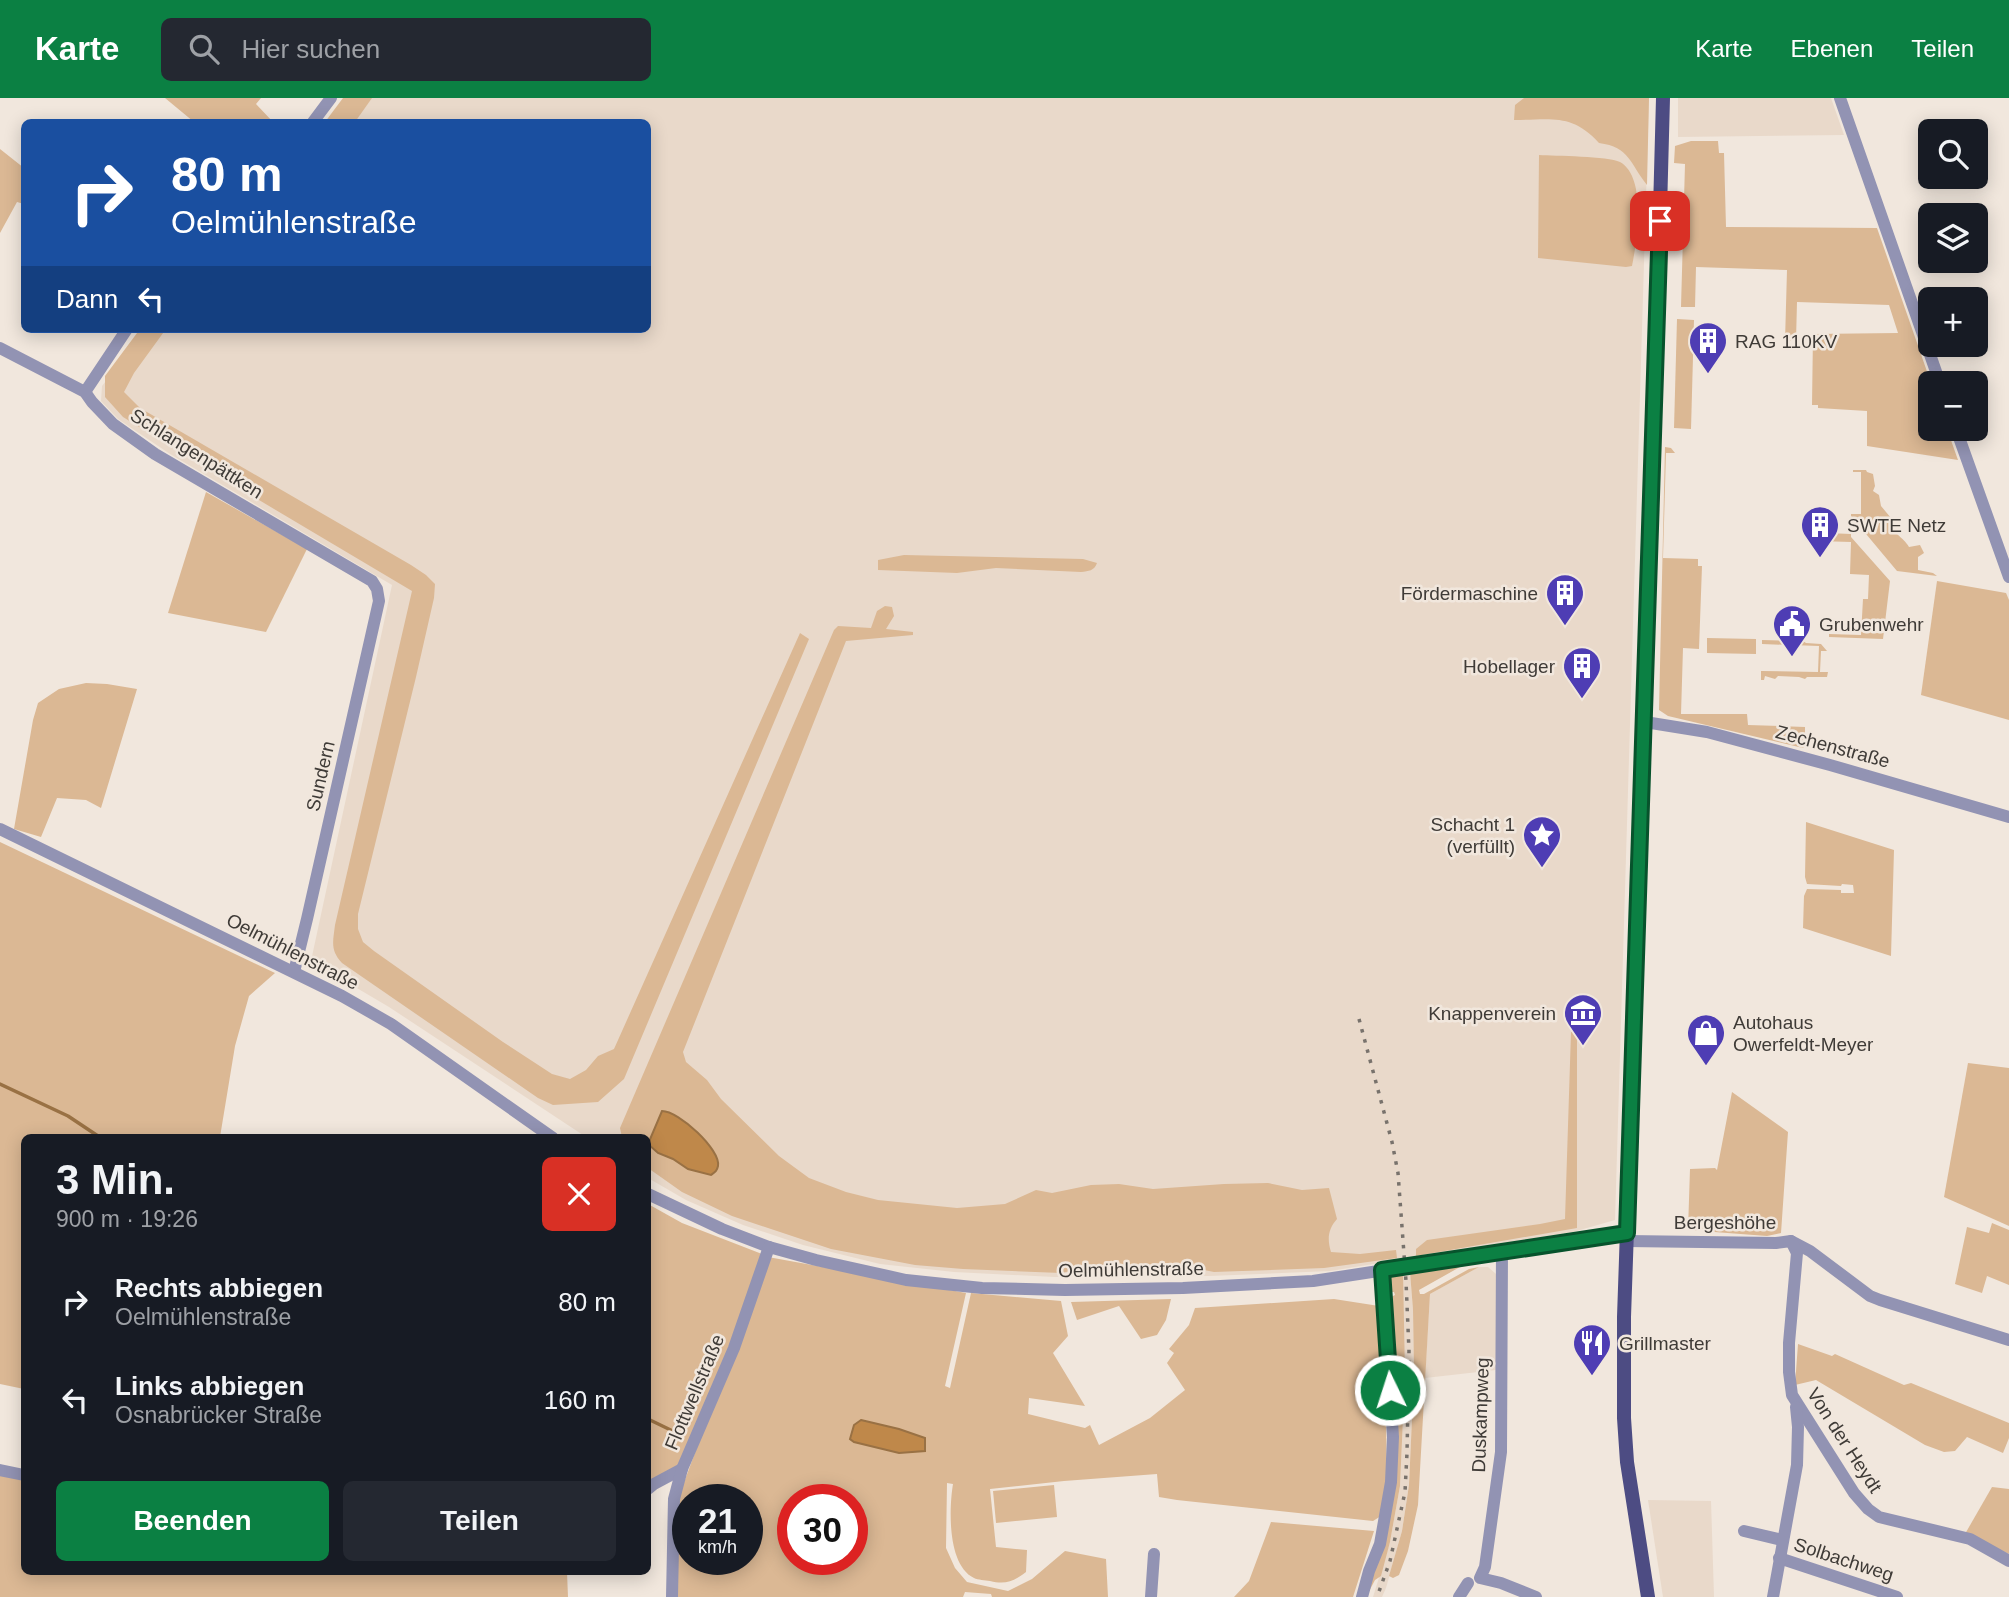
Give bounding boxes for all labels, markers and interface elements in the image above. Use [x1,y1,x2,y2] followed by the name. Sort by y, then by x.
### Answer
[161,18,651,81] search box
[35,30,119,67] text: Karte
[185,30,223,68] icon: search
[241,34,380,64] text: Hier suchen
[1695,35,1753,62] text: Karte
[1791,35,1873,62] text: Ebenen
[1911,35,1974,62] text: Teilen
[1918,119,1988,441] map controls
[1918,119,1988,189] button: search
[56,147,147,238] icon: right
[171,147,283,201] text: 80 m
[1630,191,1690,251] pin
[1641,202,1679,240] icon: arrive
[1918,203,1988,273] button: layers
[171,204,416,240] text: Oelmühlenstraße
[132,280,170,318] icon: left
[56,284,118,314] text: Dann
[1918,287,1988,357] button: +
[1687,320,1729,375] building icon: RAG 110KV
[1735,331,1837,352] place label: RAG 110KV
[1918,371,1988,441] button: −
[127,404,267,503] street label: Schlangenpättken
[1799,504,1841,559] building icon: SWTE Netz
[1847,515,1946,536] place label: SWTE Netz
[1544,572,1586,627] building icon: Fördermaschine
[1401,583,1538,604] place label: Fördermaschine
[1771,603,1813,658] public building icon: Grubenwehr
[1819,614,1924,635] place label: Grubenwehr
[1561,645,1603,700] building icon: Hobellager
[1463,656,1556,677] place label: Hobellager
[1774,721,1892,772] street label: Zechenstraße
[302,739,339,813] street label: Sundern
[1431,814,1515,857] place label: Schacht 1 (verfüllt)
[1521,814,1563,869] place icon: Schacht 1 (verfüllt)
[223,909,362,994] street label: Oelmühlenstraße
[1562,992,1604,1047] museum icon: Knappenverein
[1428,1003,1556,1024] place label: Knappenverein
[1685,1012,1727,1067] shop icon: Autohaus Owerfeldt-Meyer
[1733,1012,1874,1055] place label: Autohaus Owerfeldt-Meyer
[56,1156,175,1203] text: 3 Min.
[542,1157,616,1231] button: close
[56,1206,198,1232] text: 900 m · 19:26
[1674,1212,1776,1233] street label: Bergeshöhe
[1058,1258,1204,1281] street label: Oelmühlenstraße
[115,1273,323,1303] text: Rechts abbiegen
[56,1283,94,1321] icon: right
[558,1287,616,1317] text: 80 m
[115,1304,291,1330] text: Oelmühlenstraße
[1571,1322,1613,1377] restaurant icon: Grillmaster
[661,1331,728,1453] street label: Flottwellstraße
[1619,1333,1712,1354] place label: Grillmaster
[1353,1353,1427,1427] position arrow
[1468,1357,1493,1473] street label: Duskampweg
[115,1371,304,1401] text: Links abbiegen
[56,1381,94,1419] icon: left
[1803,1384,1887,1497] street label: Von der Heydt
[544,1385,616,1415] text: 160 m
[115,1402,322,1428] text: Osnabrücker Straße
[56,1481,329,1561] button: Beenden
[343,1481,616,1561] button: Teilen
[777,1484,868,1575] speed limit sign: 30
[698,1501,737,1540] text: 21
[1791,1533,1896,1585] street label: Solbachweg
[698,1537,737,1557] text: km/h

